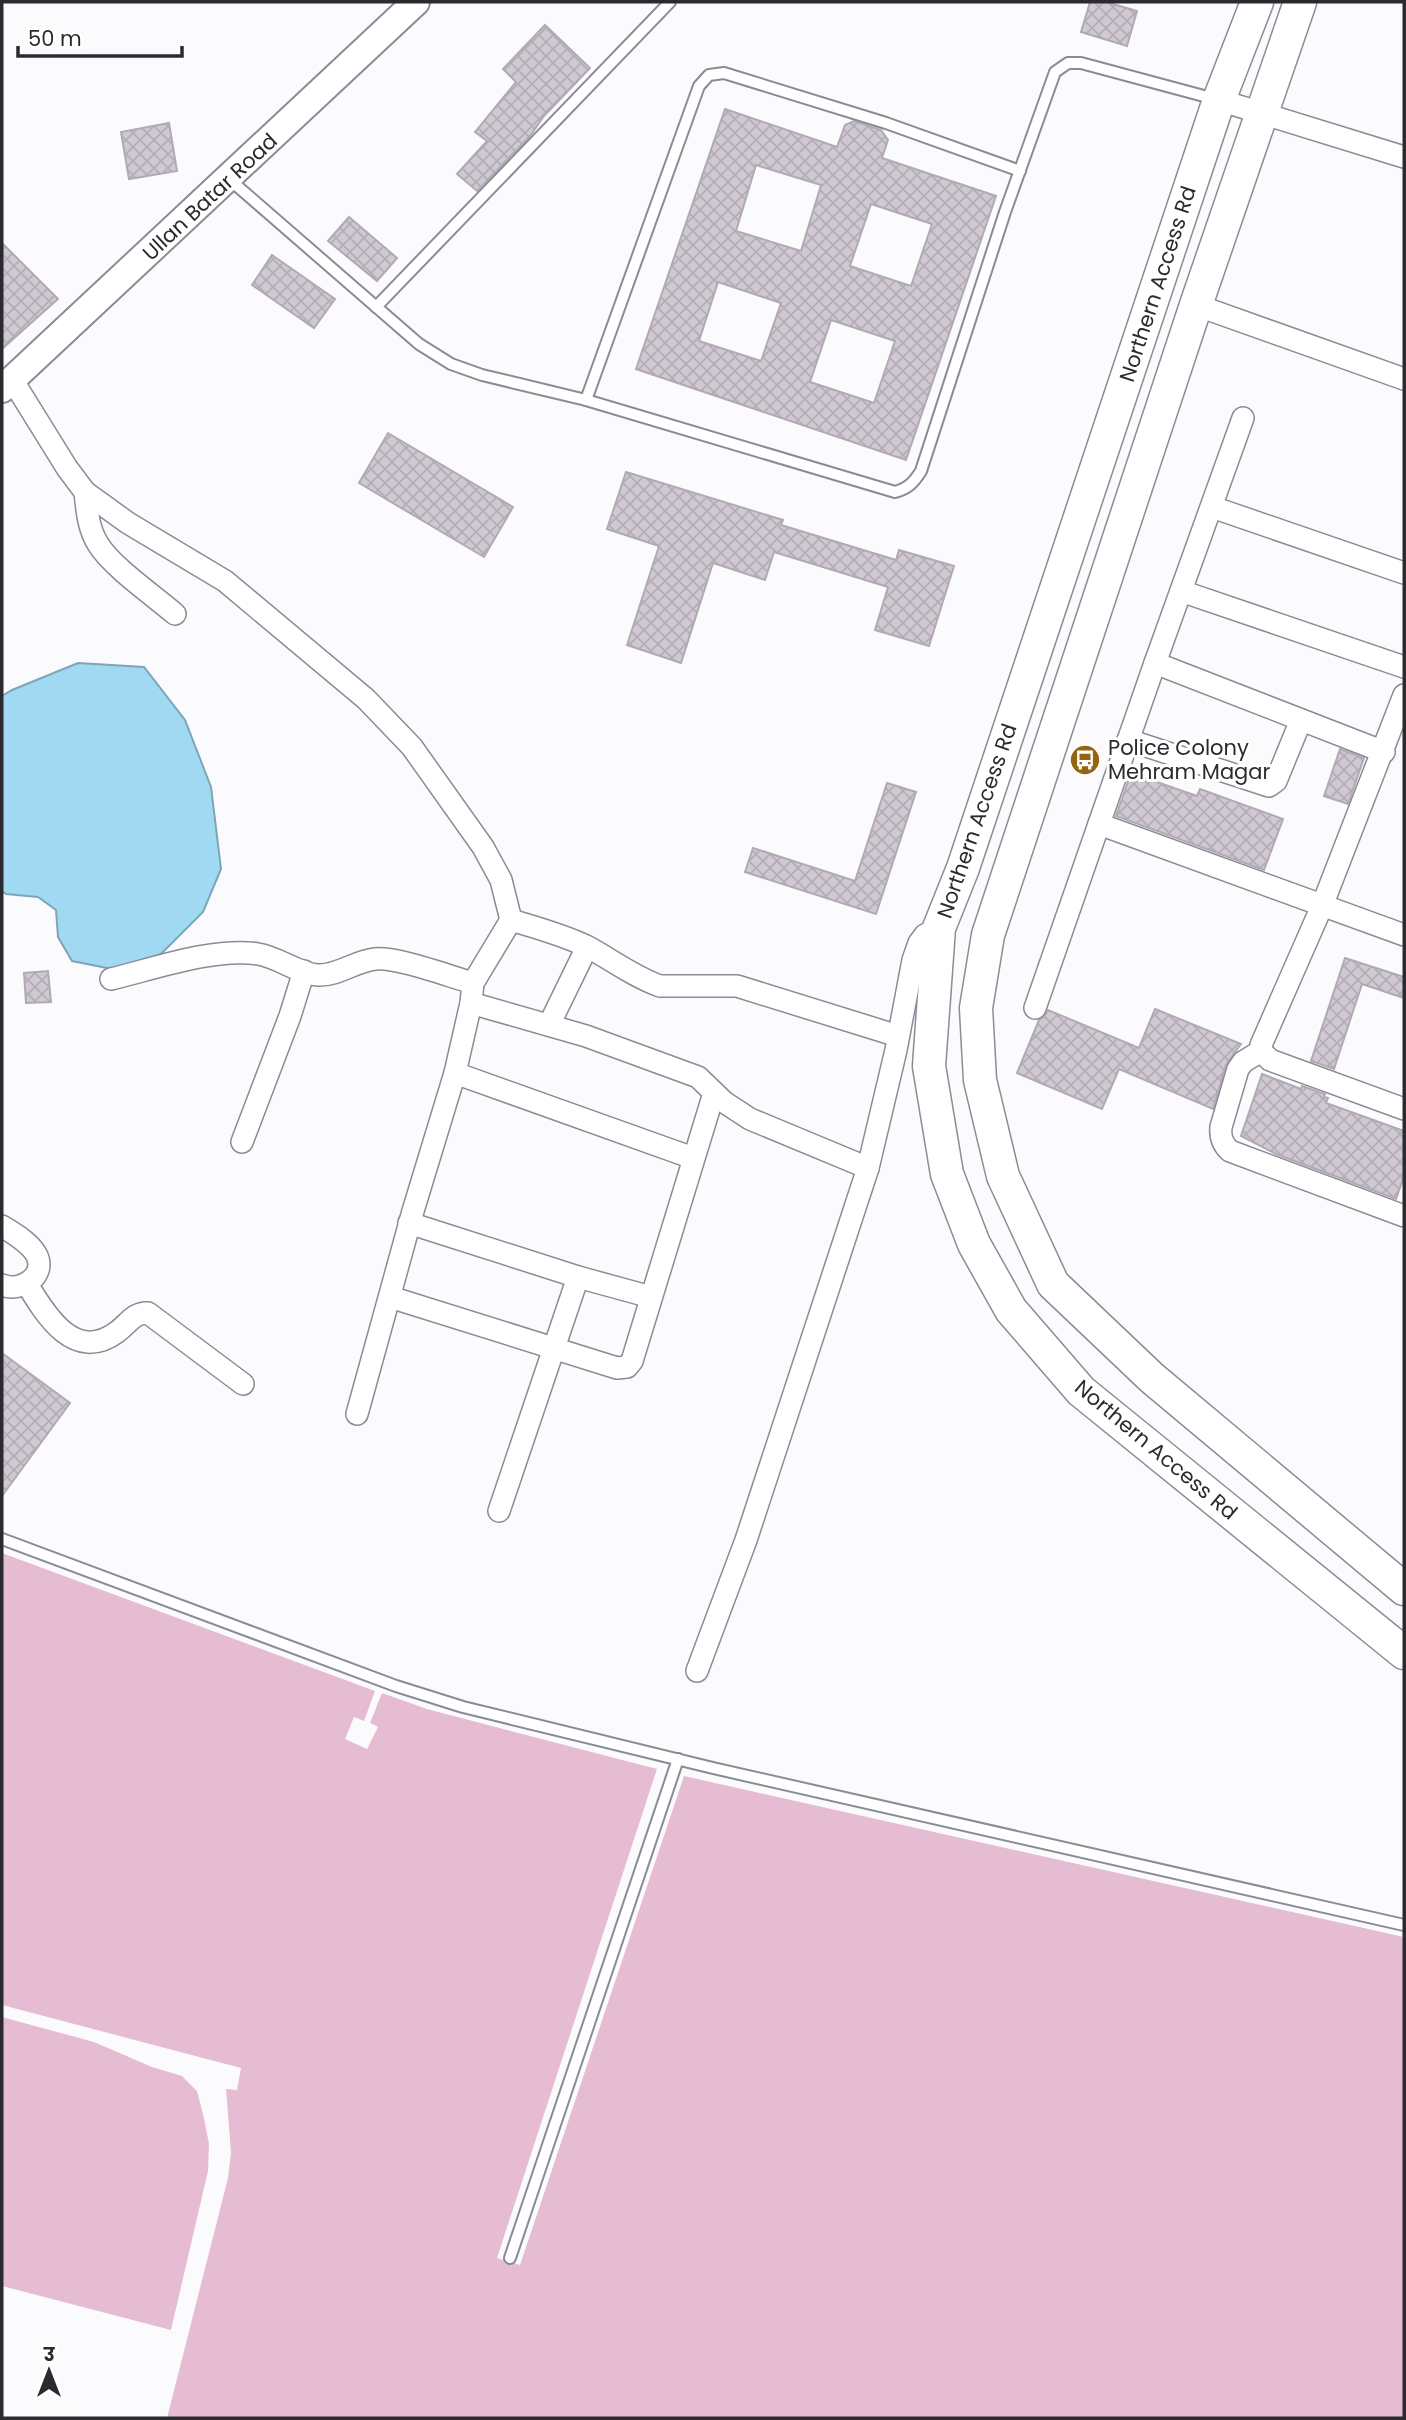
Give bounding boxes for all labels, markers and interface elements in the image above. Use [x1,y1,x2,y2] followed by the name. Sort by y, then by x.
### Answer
[18,14,182,58] scale bar
[28,24,82,53] text: 50 m
[136,126,283,267] street label: Ullan Batar Road
[1112,182,1203,385] street label: Northern Access Rd
[930,720,1023,922] street label: Northern Access Rd
[1108,733,1270,786] place label: Police Colony Mehram Magar
[1068,743,1102,777] bus stop icon: Police Colony Mehram Magar
[1069,1373,1244,1526] street label: Northern Access Rd
[14,2336,84,2406] north arrow
[43,2341,56,2368] text: उ

